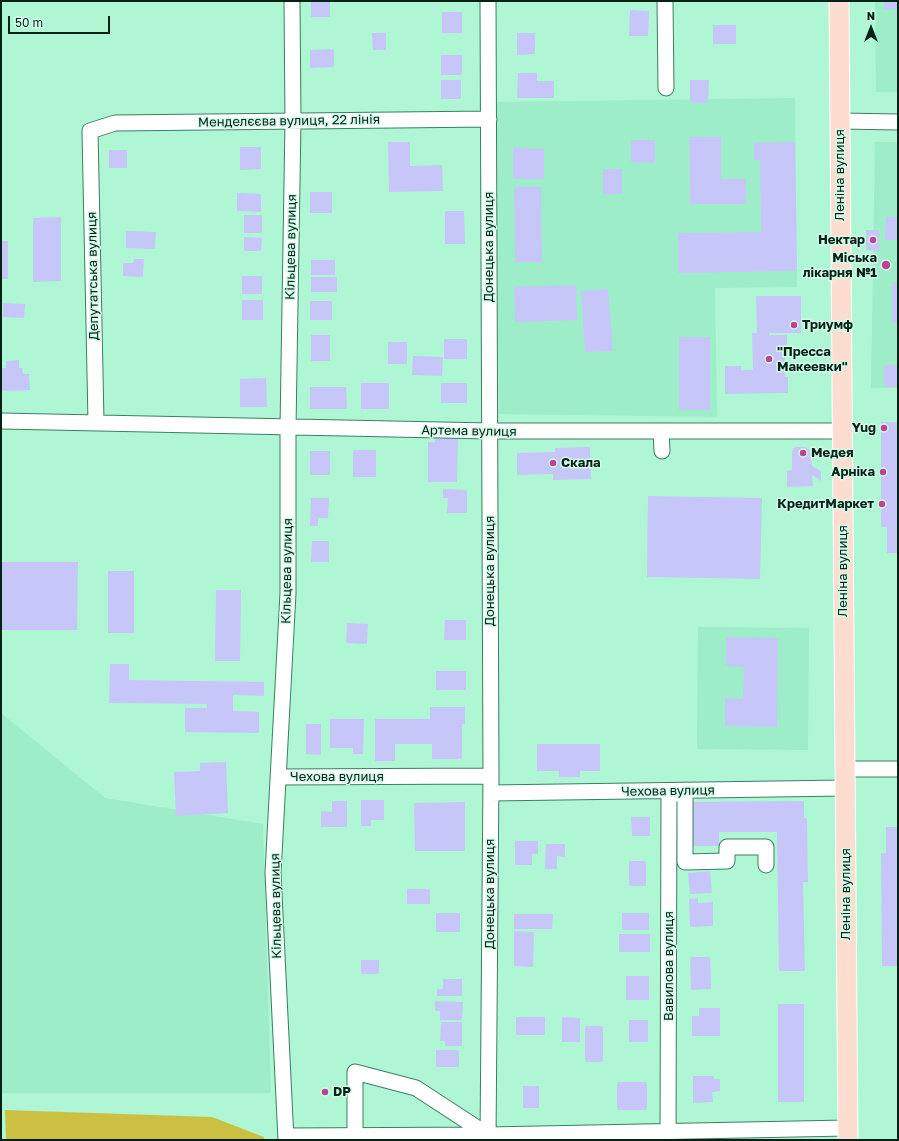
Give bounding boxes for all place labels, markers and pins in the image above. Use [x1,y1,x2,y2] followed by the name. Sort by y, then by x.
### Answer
[818,232,865,248] place label: Нектар
[868,235,878,245] marker: Нектар
[803,250,877,281] place label: Міська лікарня №1
[880,259,892,271] marker: Міська лікарня №1
[802,317,853,333] place label: Триумф
[789,320,799,330] marker: Триумф
[777,344,848,375] place label: "Пресса Макеевки"
[764,354,774,364] marker: "Пресса Макеевки"
[852,420,876,436] place label: Yug
[879,423,889,433] marker: Yug
[811,445,854,461] place label: Медея
[798,448,808,458] marker: Медея
[561,455,600,471] place label: Скала
[548,458,558,468] marker: Скала
[831,464,875,480] place label: Арніка
[878,467,888,477] marker: Арніка
[777,496,874,512] place label: КредитМаркет
[877,499,887,509] marker: КредитМаркет
[333,1084,351,1100] place label: DP
[320,1087,330,1097] marker: DP

